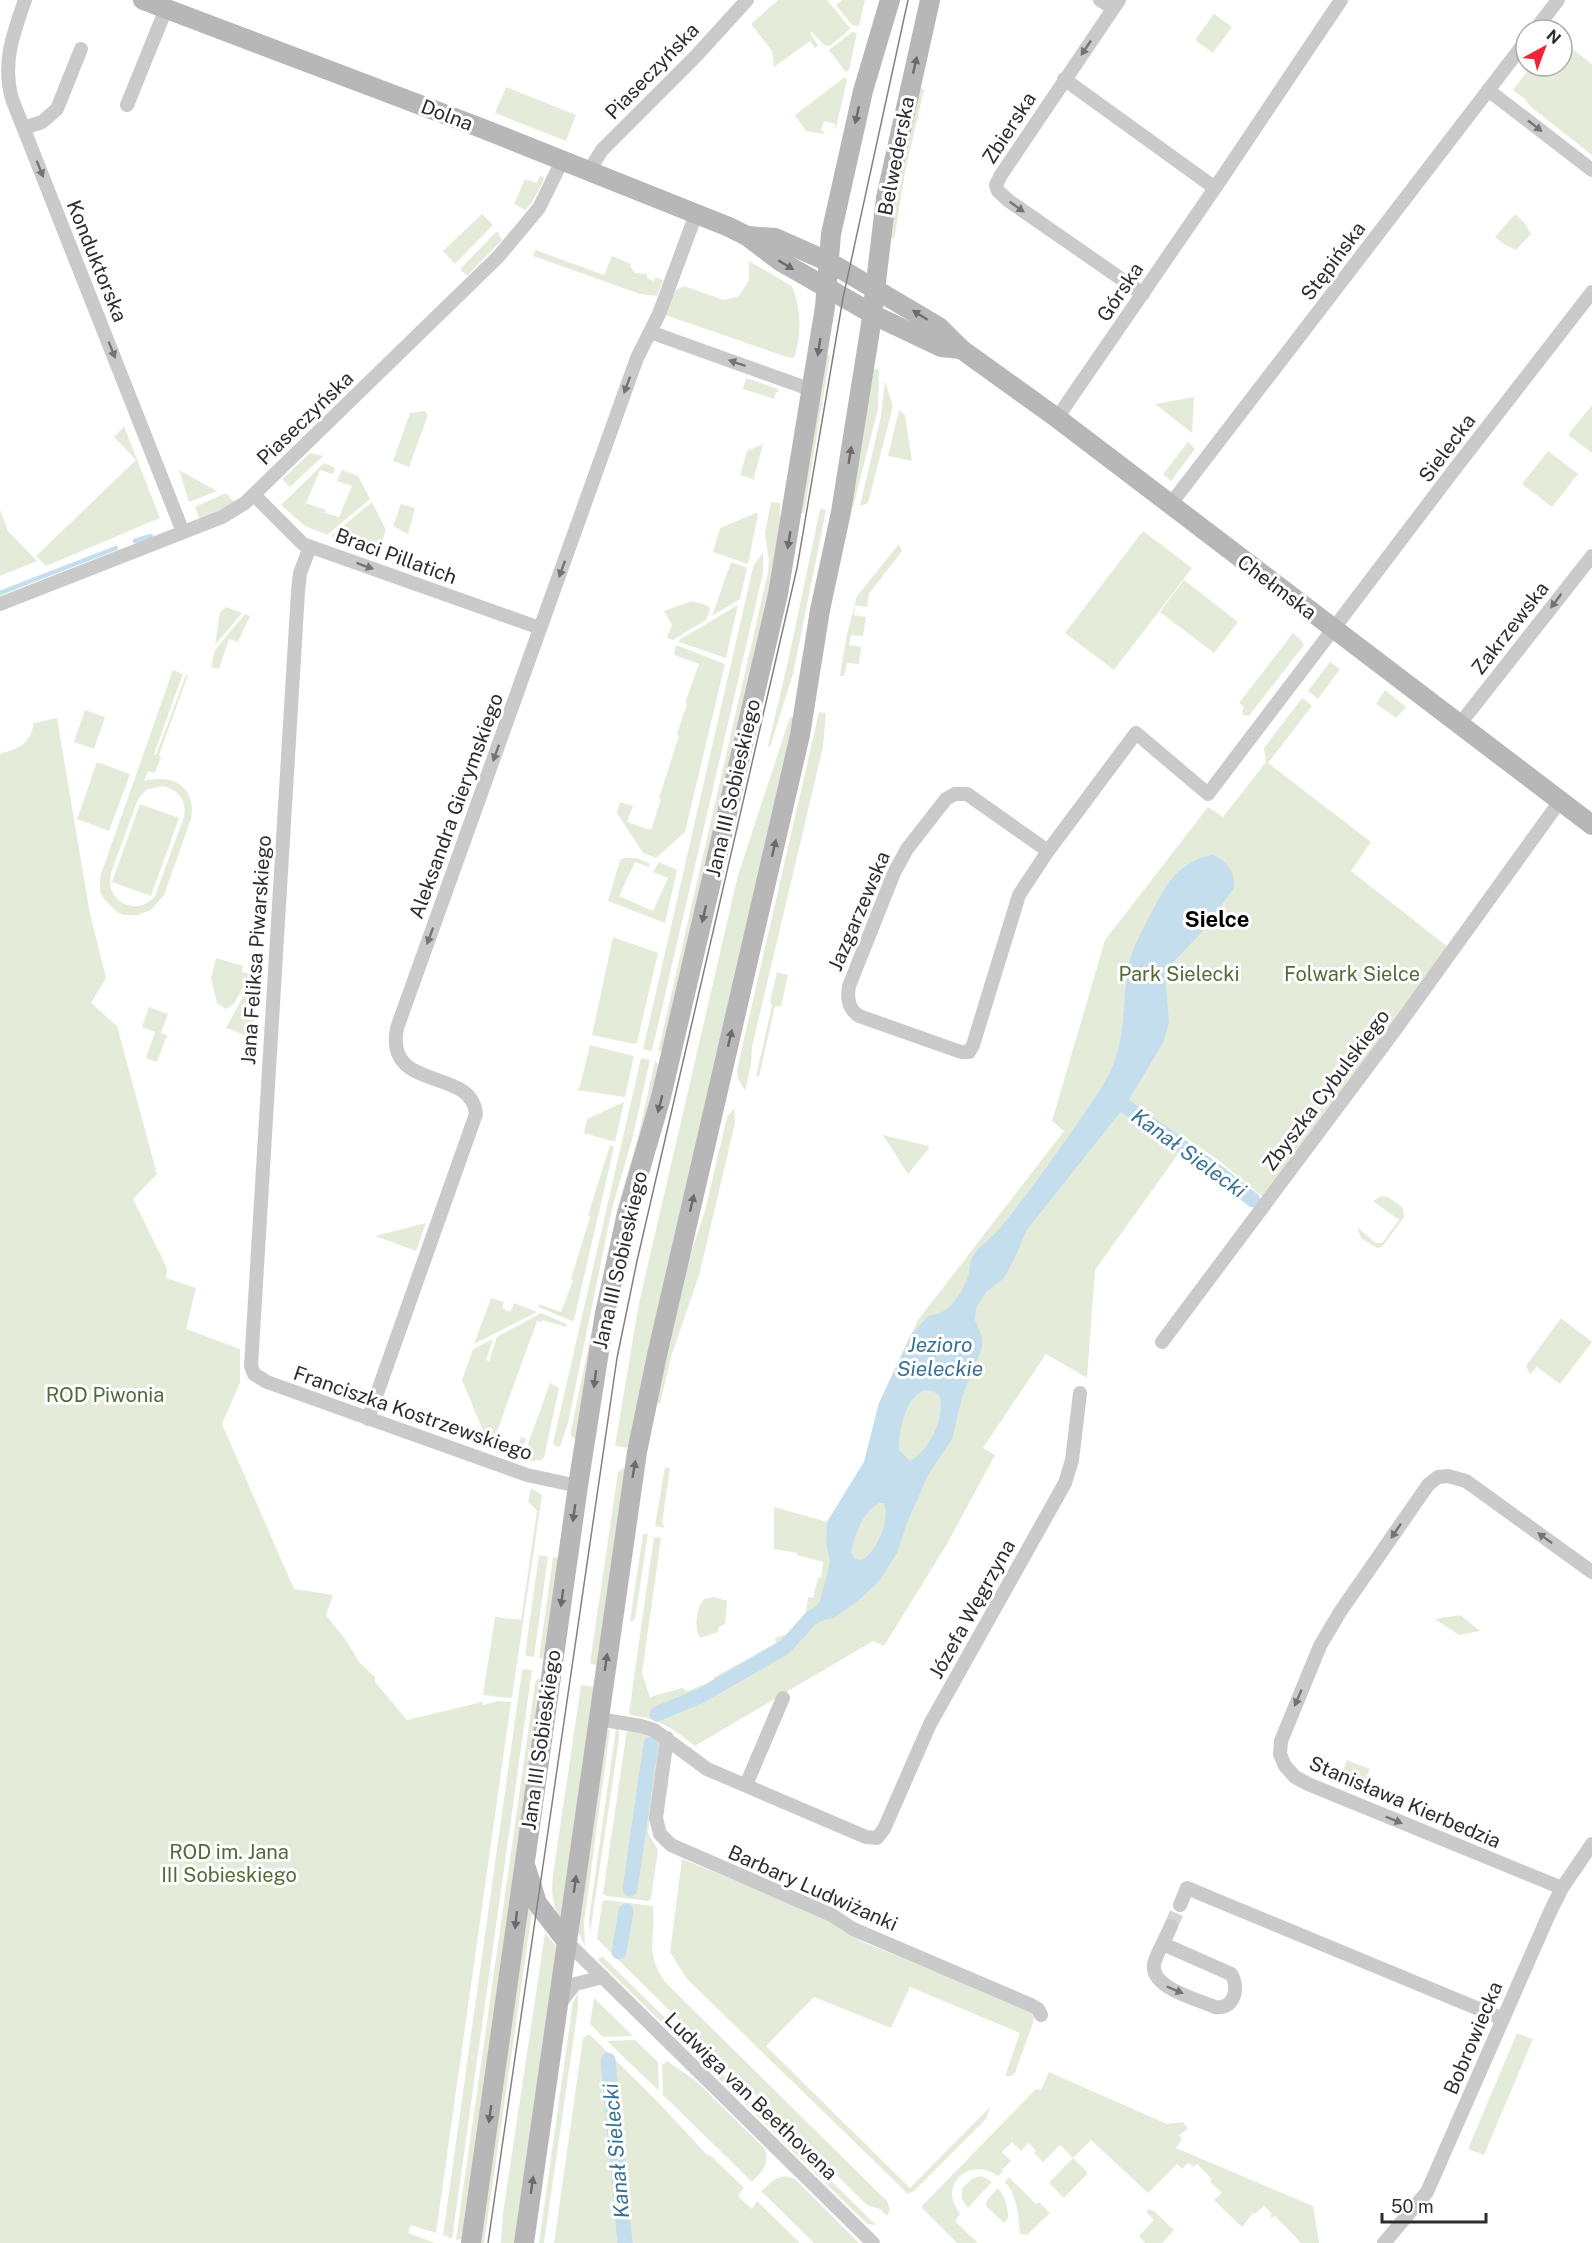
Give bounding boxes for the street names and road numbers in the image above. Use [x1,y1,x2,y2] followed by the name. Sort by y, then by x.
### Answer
[600,18,704,124] street label: Piaseczyńska
[977,88,1041,168] street label: Zbierska
[418,94,476,136] street label: Dolna
[873,95,919,217] street label: Belwederska
[62,197,132,325] street label: Konduktorska
[1296,217,1370,305] street label: Stępińska
[1092,258,1148,326] street label: Górska
[252,366,358,470] street label: Piaseczyńska
[1414,409,1480,487] street label: Sielecka
[332,523,460,589] street label: Braci Pillatich
[1233,549,1321,625] street label: Chełmska
[1466,577,1554,679] street label: Zakrzewska
[404,690,508,922] street label: Aleksandra Gierymskiego
[701,697,765,879] street label: Jana III Sobieskiego
[236,834,276,1066] street label: Jana Feliksa Piwarskiego
[823,848,895,974] street label: Jazgarzewska
[1257,1004,1395,1176] street label: Zbyszka Cybulskiego
[588,1169,652,1351] street label: Jana III Sobieskiego
[290,1361,536,1465] street label: Franciszka Kostrzewskiego
[924,1535,1020,1683] street label: Józefa Węgrzyna
[516,1648,566,1832] street label: Jana III Sobieskiego
[1306,1751,1504,1853] street label: Stanisława Kierbedzia
[725,1840,901,1936] street label: Barbary Ludwiżanki
[1438,1978,1508,2098] street label: Bobrowiecka
[660,2007,842,2185] street label: Ludwiga van Beethovena

